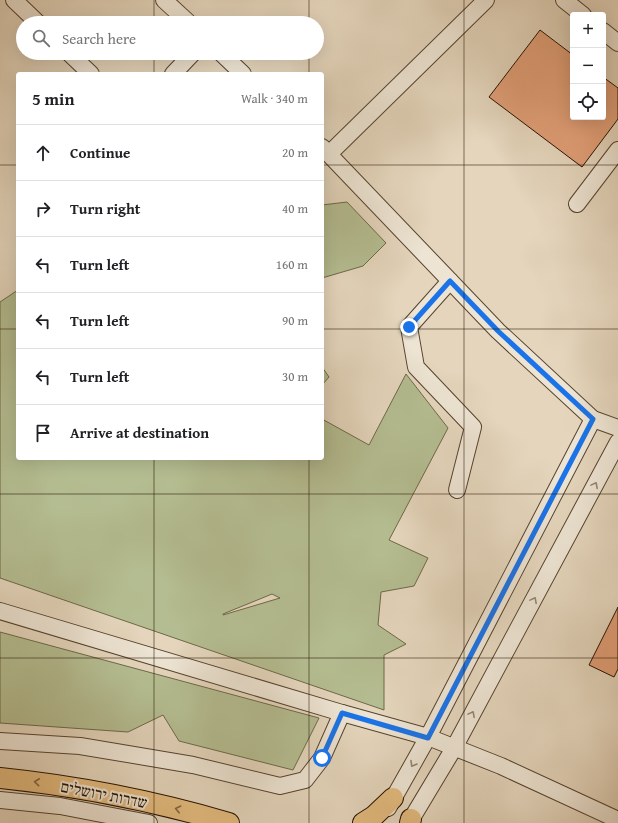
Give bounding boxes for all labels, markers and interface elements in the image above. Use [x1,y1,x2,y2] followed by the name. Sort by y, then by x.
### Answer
[570,12,606,120] map controls
[570,12,606,48] button: +
[16,16,324,60] search box
[30,27,52,49] icon: search
[62,28,136,49] text: Search here
[570,48,606,84] button: −
[570,84,606,120] button: locate
[32,86,74,111] text: 5 min
[241,89,308,108] text: Walk · 340 m
[32,142,54,164] icon: ahead
[70,142,131,163] text: Continue
[282,143,308,162] text: 20 m
[32,198,54,220] icon: right
[70,198,141,219] text: Turn right
[282,199,308,218] text: 40 m
[32,254,54,276] icon: left
[70,254,129,275] text: Turn left
[276,255,308,274] text: 160 m
[32,310,54,332] icon: left
[70,310,129,331] text: Turn left
[282,311,308,330] text: 90 m
[400,318,418,336] route end
[32,366,54,388] icon: left
[70,366,129,387] text: Turn left
[282,367,308,386] text: 30 m
[32,422,54,444] icon: arrive
[70,422,209,443] text: Arrive at destination
[590,482,598,489] one-way arrow
[529,596,536,604] one-way arrow
[467,711,475,718] one-way arrow
[313,749,331,767] route start
[410,760,417,767] one-way arrow
[59,774,150,814] street label: שדרות ירושלים
[34,777,40,786] one-way arrow
[175,805,181,813] one-way arrow

